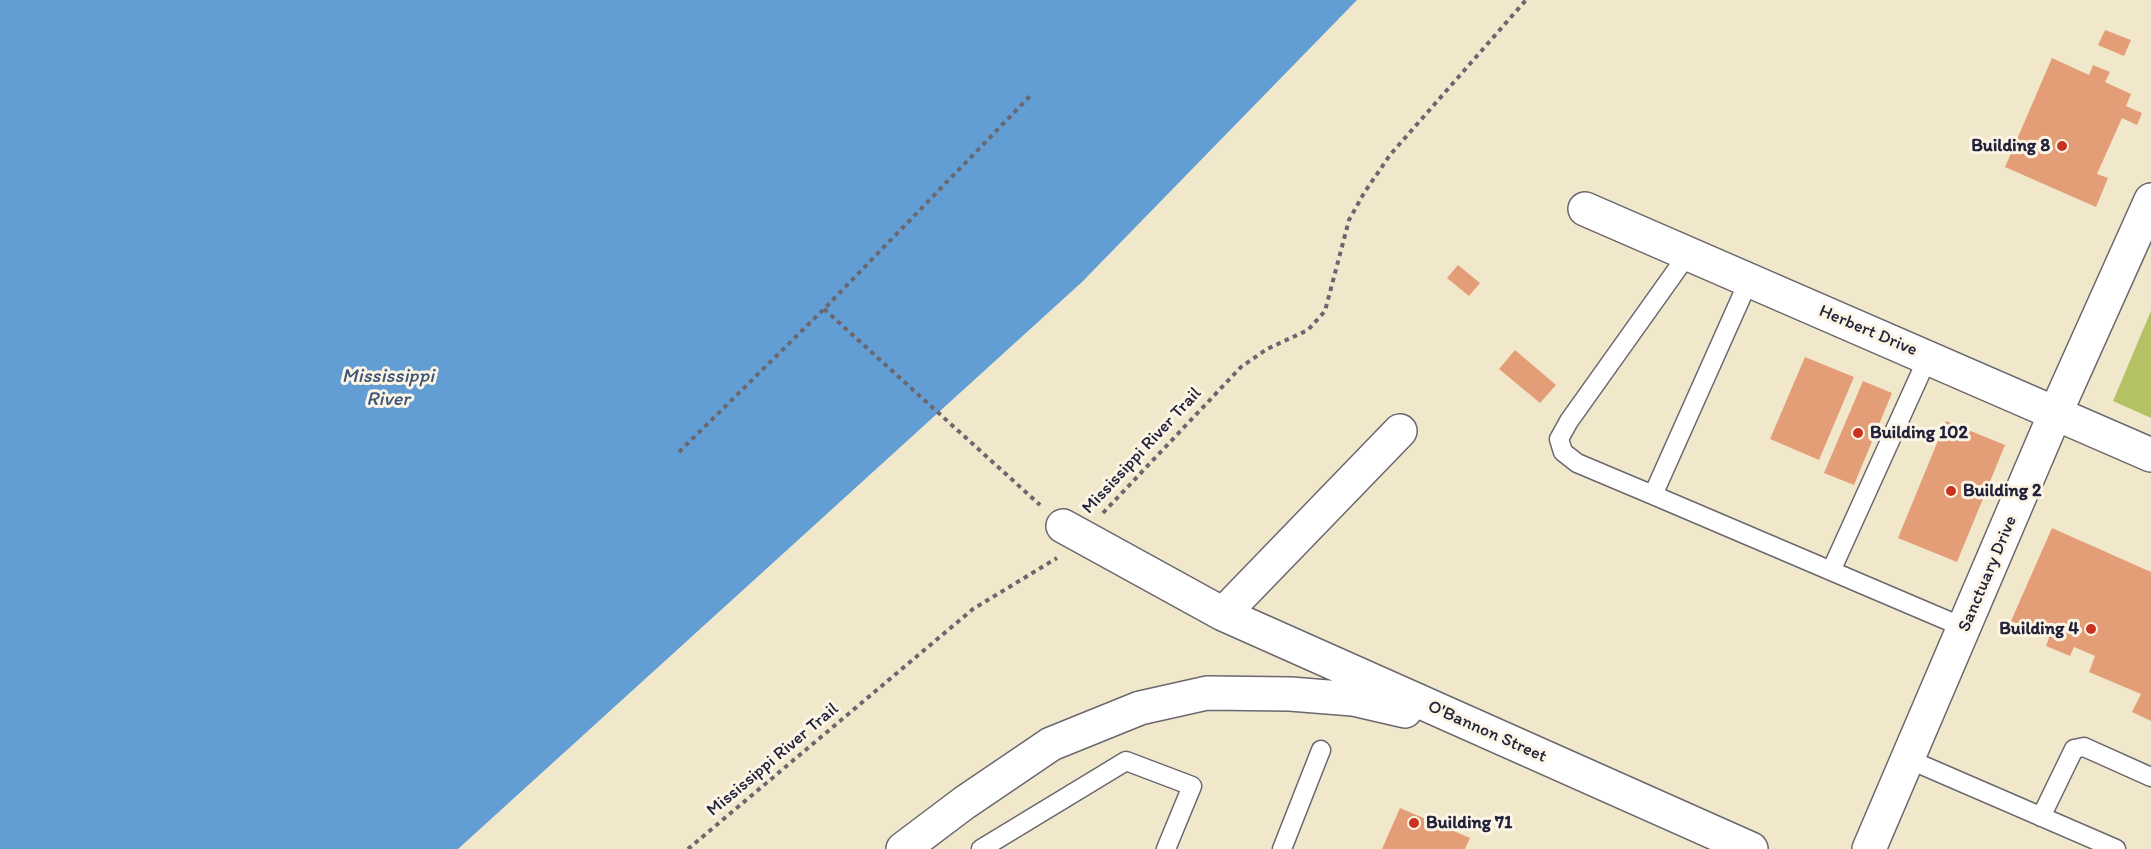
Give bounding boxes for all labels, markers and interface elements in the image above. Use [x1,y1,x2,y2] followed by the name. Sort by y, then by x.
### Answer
[1971,135,2050,157] place label: Building 8
[2055,139,2069,153] marker: Building 8
[1816,301,1920,361] street label: Herbert Drive
[342,365,434,412] water label: Mississippi River
[1078,383,1206,519] street label: Mississippi River Trail
[1870,422,1968,444] place label: Building 102
[1851,426,1865,440] marker: Building 102
[1963,480,2041,502] place label: Building 2
[1944,484,1958,498] marker: Building 2
[1954,513,2022,635] street label: Sanctuary Drive
[1999,618,2079,640] place label: Building 4
[2084,622,2098,636] marker: Building 4
[1424,696,1550,768] street label: O'Bannon Street
[703,699,843,821] street label: Mississippi River Trail
[1426,812,1512,834] place label: Building 71
[1407,816,1421,830] marker: Building 71

